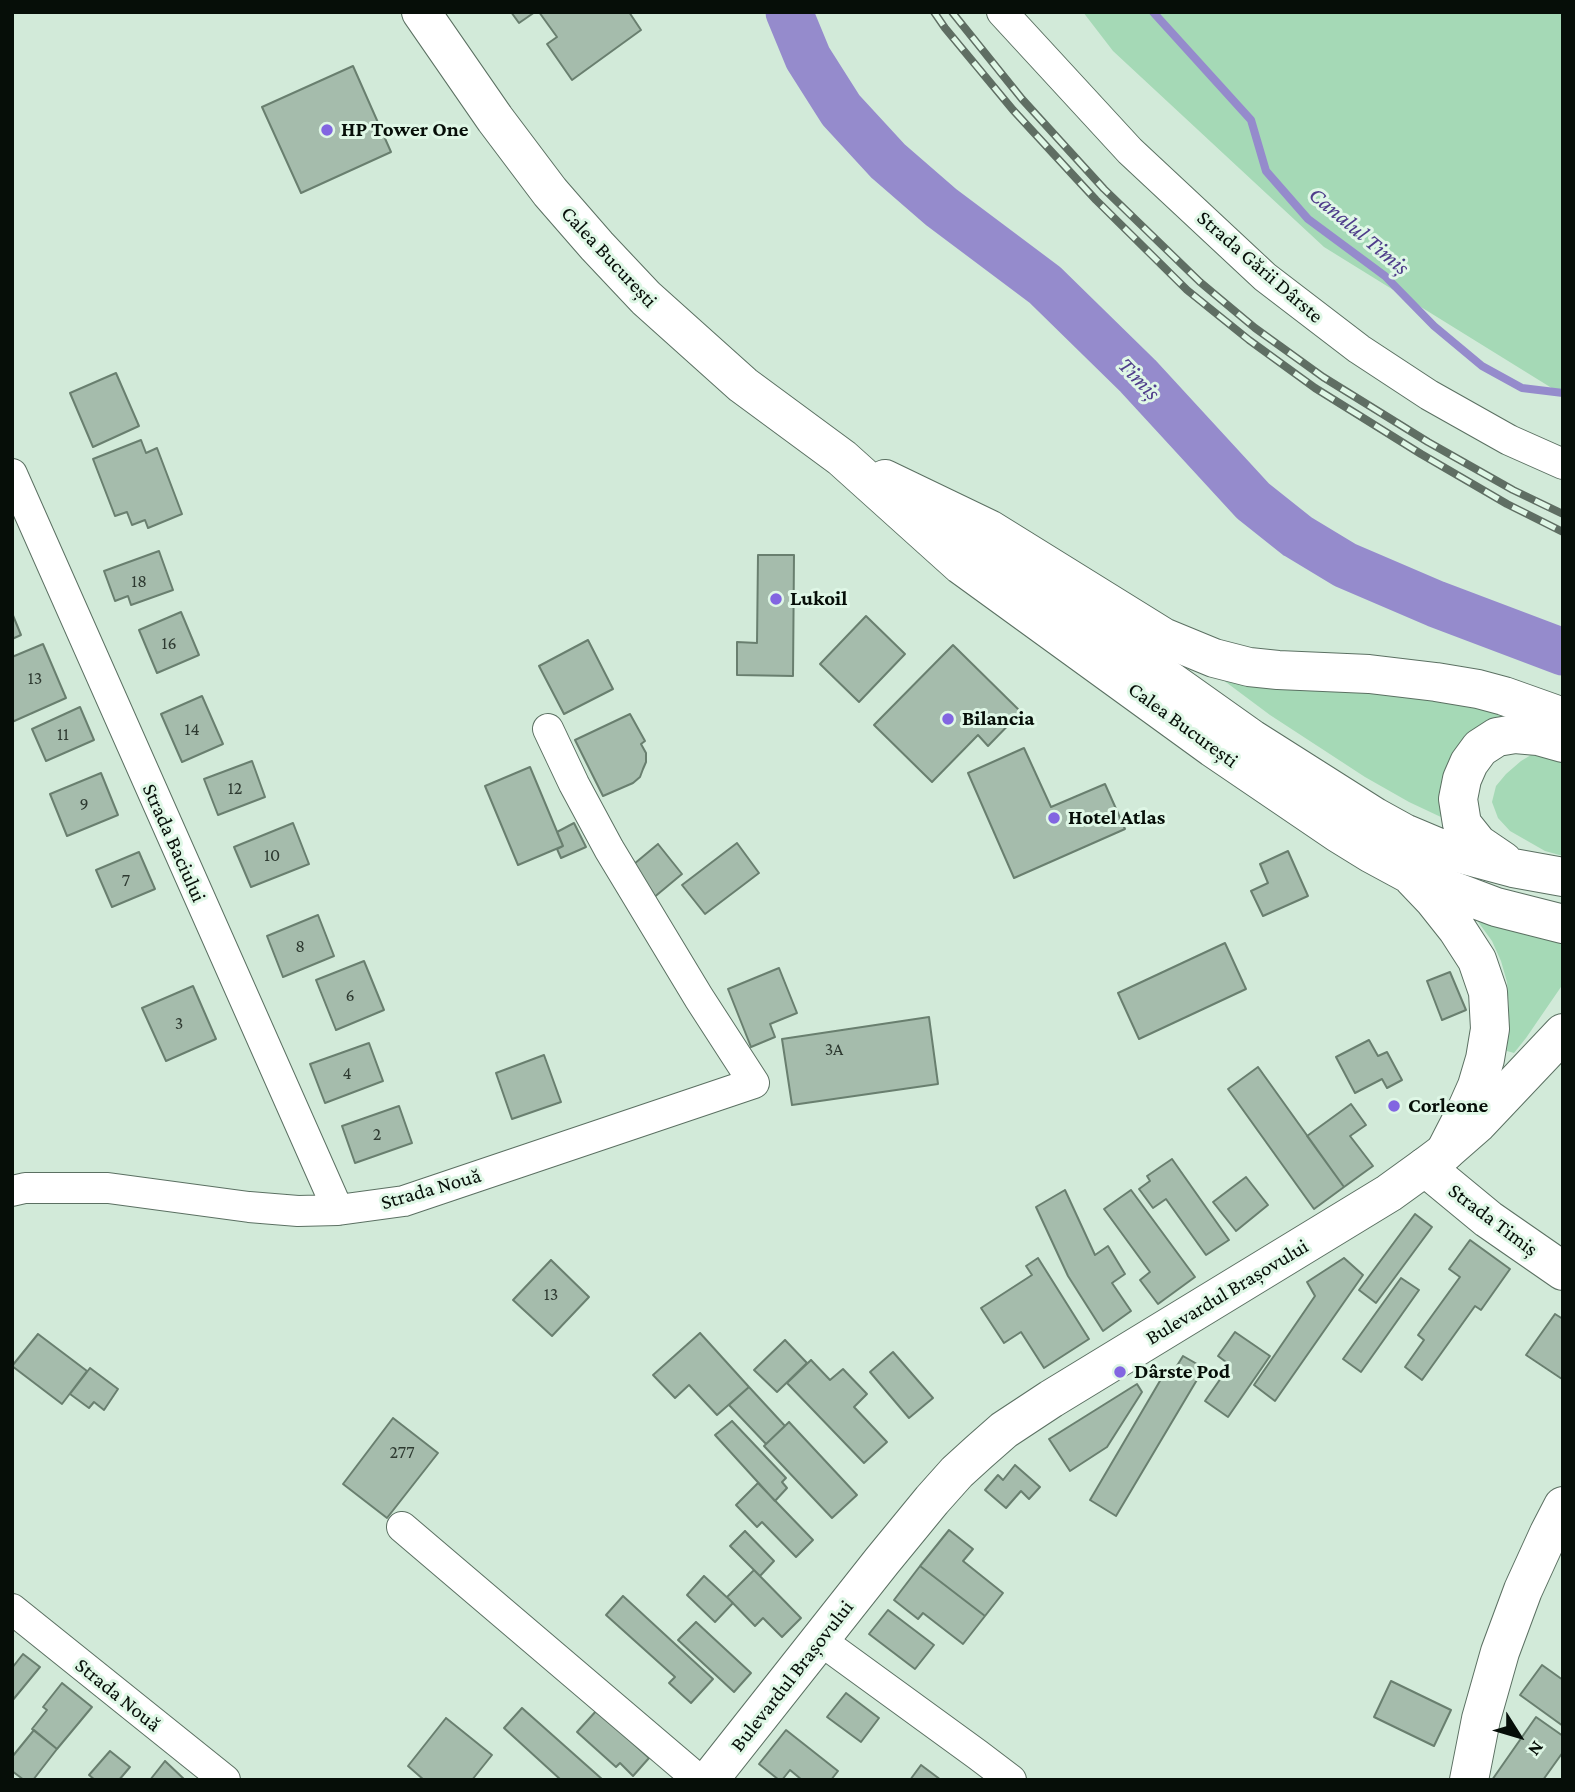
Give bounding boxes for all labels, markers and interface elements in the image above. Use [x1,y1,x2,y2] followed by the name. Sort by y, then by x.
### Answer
[341,117,468,143] place label: HP Tower One
[319,122,335,138] marker: HP Tower One
[1303,181,1415,281] water label: Canalul Timiș
[556,201,662,313] street label: Calea București
[1192,205,1328,329] street label: Strada Gării Dârste
[1112,352,1166,406] water label: Timiș
[131,570,147,592] house number: 18
[790,586,847,612] place label: Lukoil
[768,591,784,607] marker: Lukoil
[161,632,177,654] house number: 16
[28,667,42,689] house number: 13
[1123,677,1243,773] street label: Calea București
[962,706,1035,732] place label: Bilancia
[940,711,956,727] marker: Bilancia
[184,718,200,740] house number: 14
[57,723,69,745] house number: 11
[228,777,242,799] house number: 12
[137,780,211,906] street label: Strada Baciului
[79,793,89,815] house number: 9
[1068,805,1165,831] place label: Hotel Atlas
[1046,810,1062,826] marker: Hotel Atlas
[264,844,280,866] house number: 10
[122,869,130,891] house number: 7
[295,935,305,957] house number: 8
[345,984,355,1006] house number: 6
[175,1012,183,1034] house number: 3
[825,1038,843,1060] house number: 3A
[342,1062,352,1084] house number: 4
[1408,1093,1488,1119] place label: Corleone
[1386,1098,1402,1114] marker: Corleone
[373,1123,381,1145] house number: 2
[378,1163,484,1215] street label: Strada Nouă
[1443,1178,1543,1262] street label: Strada Timiș
[1141,1234,1313,1350] street label: Bulevardul Brașovului
[544,1283,558,1305] house number: 13
[1134,1359,1230,1385] place label: Dârste Pod
[1112,1364,1128,1380] marker: Dârste Pod
[390,1441,414,1463] house number: 277
[725,1595,859,1757] street label: Bulevardul Brașovului
[70,1653,166,1737] street label: Strada Nouă
[1484,1701,1554,1771] north arrow
[1524,1737,1548,1760] text: N

